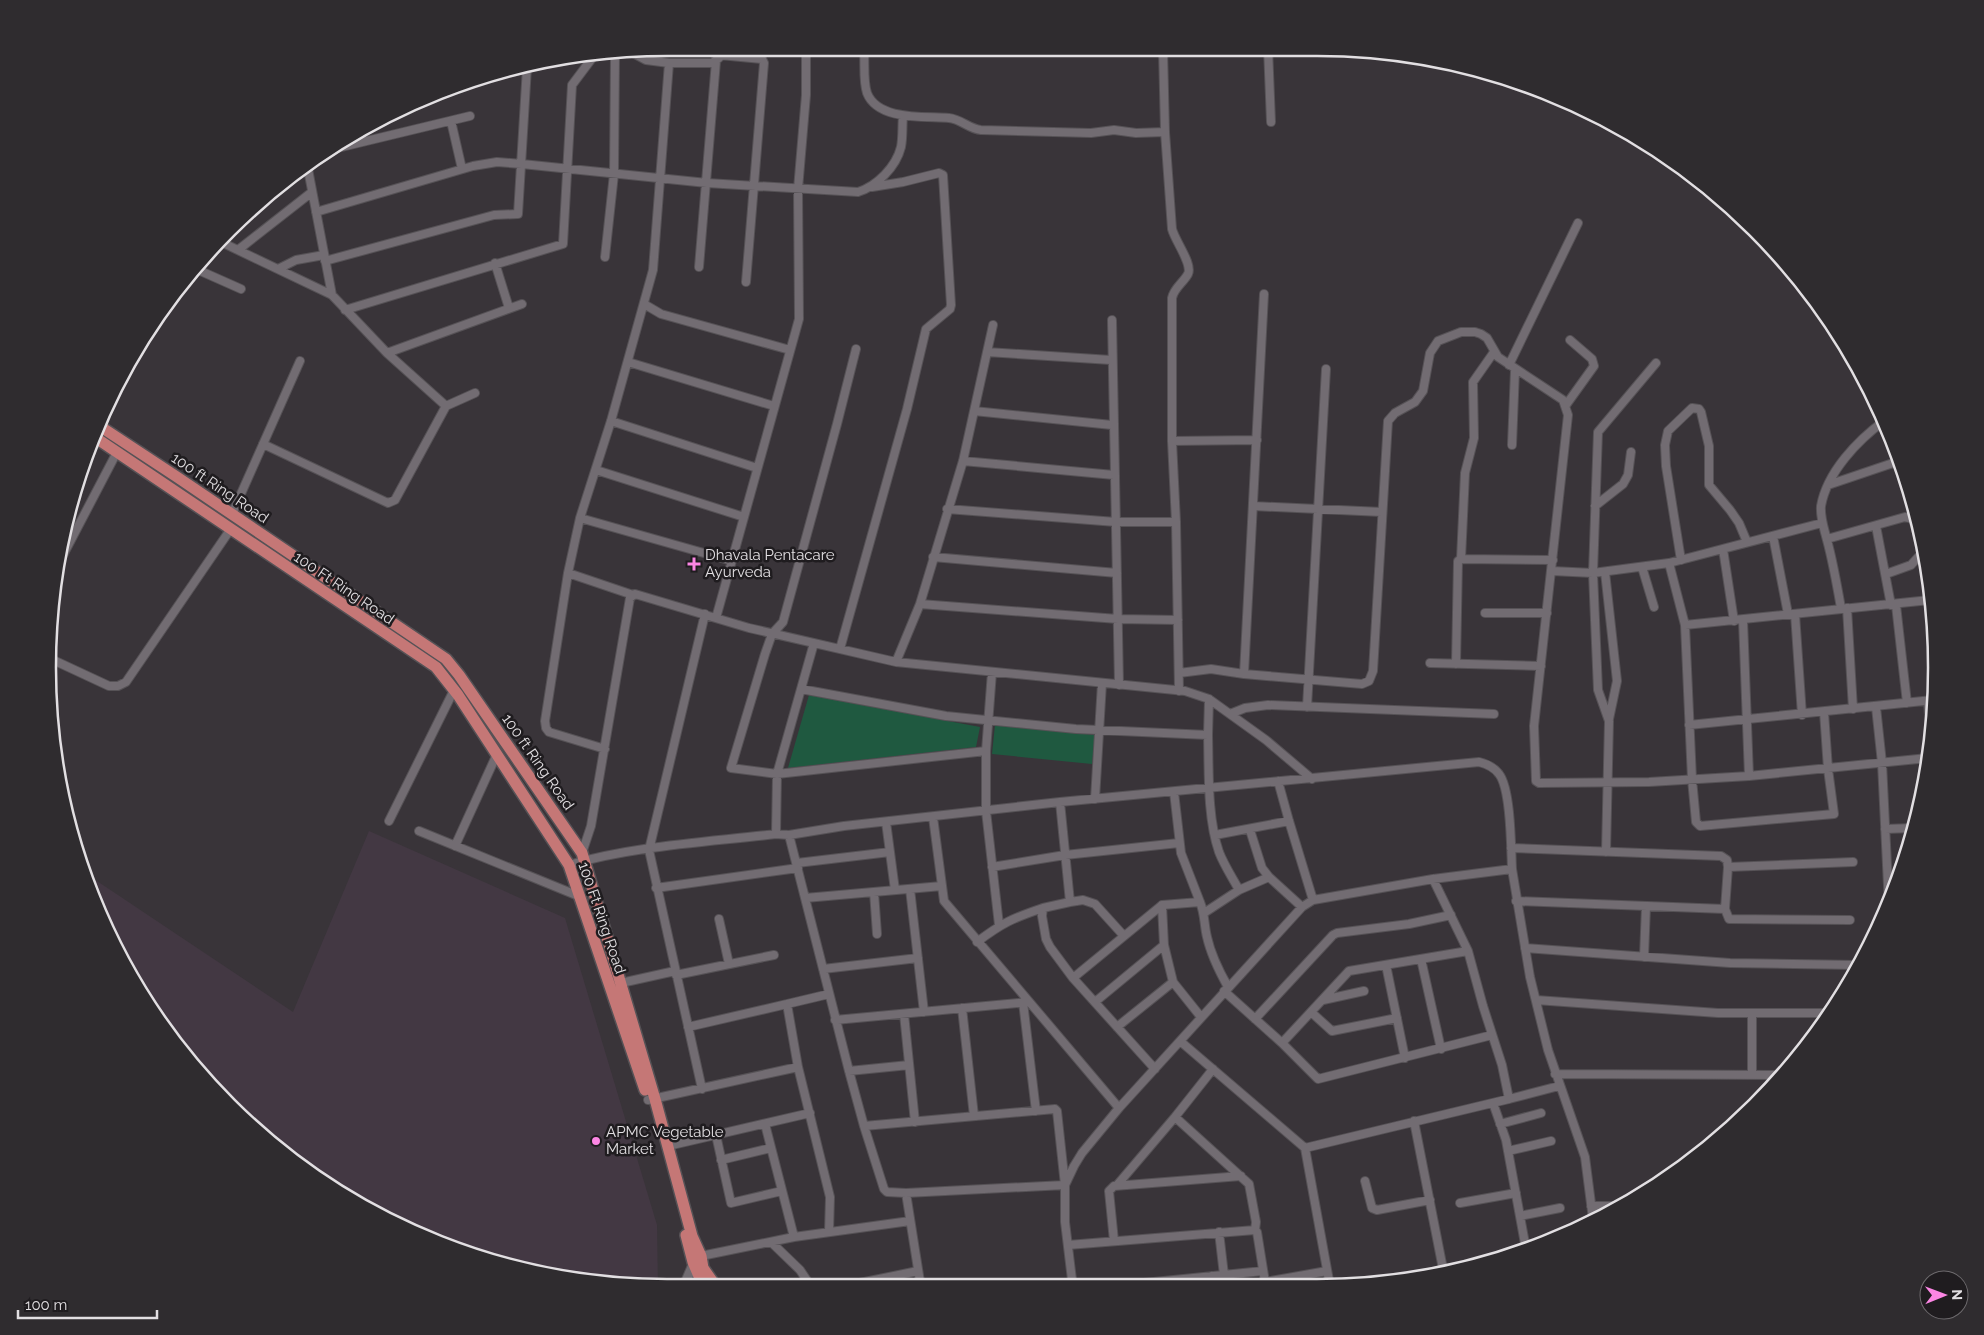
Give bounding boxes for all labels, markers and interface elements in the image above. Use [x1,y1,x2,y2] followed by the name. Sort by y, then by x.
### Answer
[168,449,272,527] street label: 100 ft Ring Road
[705,546,835,581] place label: Dhavala Pentacare Ayurveda
[290,548,398,628] street label: 100 Ft Ring Road
[687,557,701,571] marker: Dhavala Pentacare Ayurveda
[498,710,578,814] street label: 100 ft Ring Road
[574,860,630,976] street label: 100 Ft Ring Road
[606,1123,724,1158] place label: APMC Vegetable Market
[590,1135,602,1147] marker: APMC Vegetable Market
[1919,1270,1969,1320] north arrow
[18,1288,156,1320] scale bar
[1949,1289,1965,1300] text: N
[25,1296,67,1314] text: 100 m

